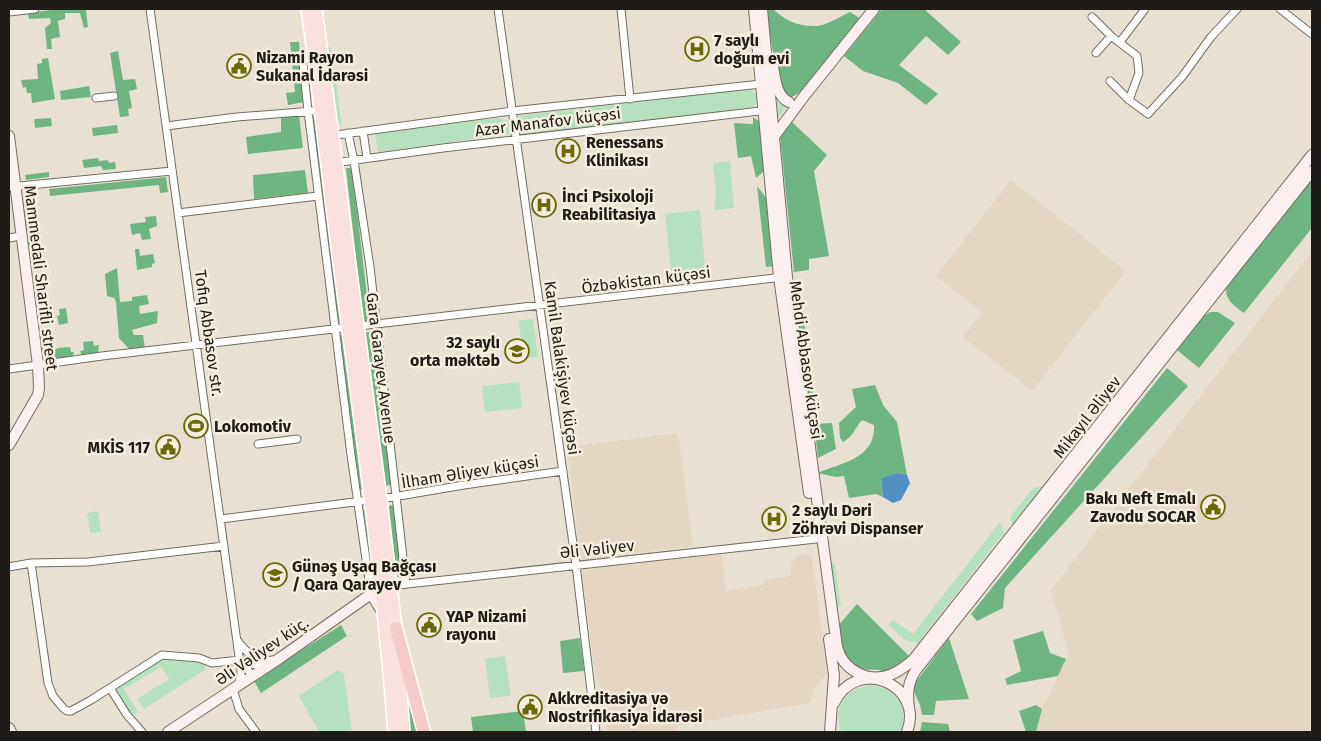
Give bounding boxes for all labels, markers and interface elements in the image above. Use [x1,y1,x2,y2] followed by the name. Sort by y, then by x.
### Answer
[714,31,790,68] place label: 7 saylı doğum evi
[684,36,710,62] hospital icon: 7 saylı doğum evi
[256,48,368,85] place label: Nizami Rayon Sukanal İdarəsi
[226,53,252,79] public building icon: Nizami Rayon Sukanal İdarəsi
[474,104,622,141] street label: Azər Manafov küçəsi
[586,133,664,170] place label: Renessans Klinikası
[555,138,581,164] hospital icon: Renessans Klinikası
[20,184,62,372] street label: Mammedali Sharifli street
[562,187,656,224] place label: İnci Psixoloji Reabilitasiya
[531,192,557,218] hospital icon: İnci Psixoloji Reabilitasiya
[580,263,712,298] street label: Özbəkistan küçəsi
[191,269,227,397] street label: Tofiq Abbasov str.
[539,280,584,456] street label: Kamil Balakişiyev küçəsi
[784,280,827,441] street label: Mehdi Abbasov küçəsi
[362,291,400,445] street label: Gara Garayev Avenue
[410,333,500,370] place label: 32 saylı orta məktəb
[504,338,530,364] school or university icon: 32 saylı orta məktəb
[1049,372,1125,462] street label: Mikayıl Əliyev
[183,413,209,439] sports icon: Lokomotiv
[214,417,292,436] place label: Lokomotiv
[155,434,181,460] public building icon: MKİS 117
[88,438,151,457] place label: MKİS 117
[400,451,540,493] street label: İlham Əliyev küçəsi
[1085,489,1196,526] place label: Bakı Neft Emalı Zavodu SOCAR
[1200,494,1226,520] public building icon: Bakı Neft Emalı Zavodu SOCAR
[792,501,924,538] place label: 2 saylı Dəri Zöhrəvi Dispanser
[761,506,787,532] hospital icon: 2 saylı Dəri Zöhrəvi Dispanser
[559,536,635,562] street label: Əli Vəliyev
[292,557,436,594] place label: Günəş Uşaq Bağçası / Qara Qarayev
[262,562,288,588] school or university icon: Günəş Uşaq Bağçası / Qara Qarayev
[445,607,526,644] place label: YAP Nizami rayonu
[416,612,442,638] public building icon: YAP Nizami rayonu
[212,613,313,690] street label: Əli Vəliyev küç.
[547,689,702,726] place label: Akkreditasiya və Nostrifikasiya İdarəsi
[517,694,543,720] public building icon: Akkreditasiya və Nostrifikasiya İdarəsi

